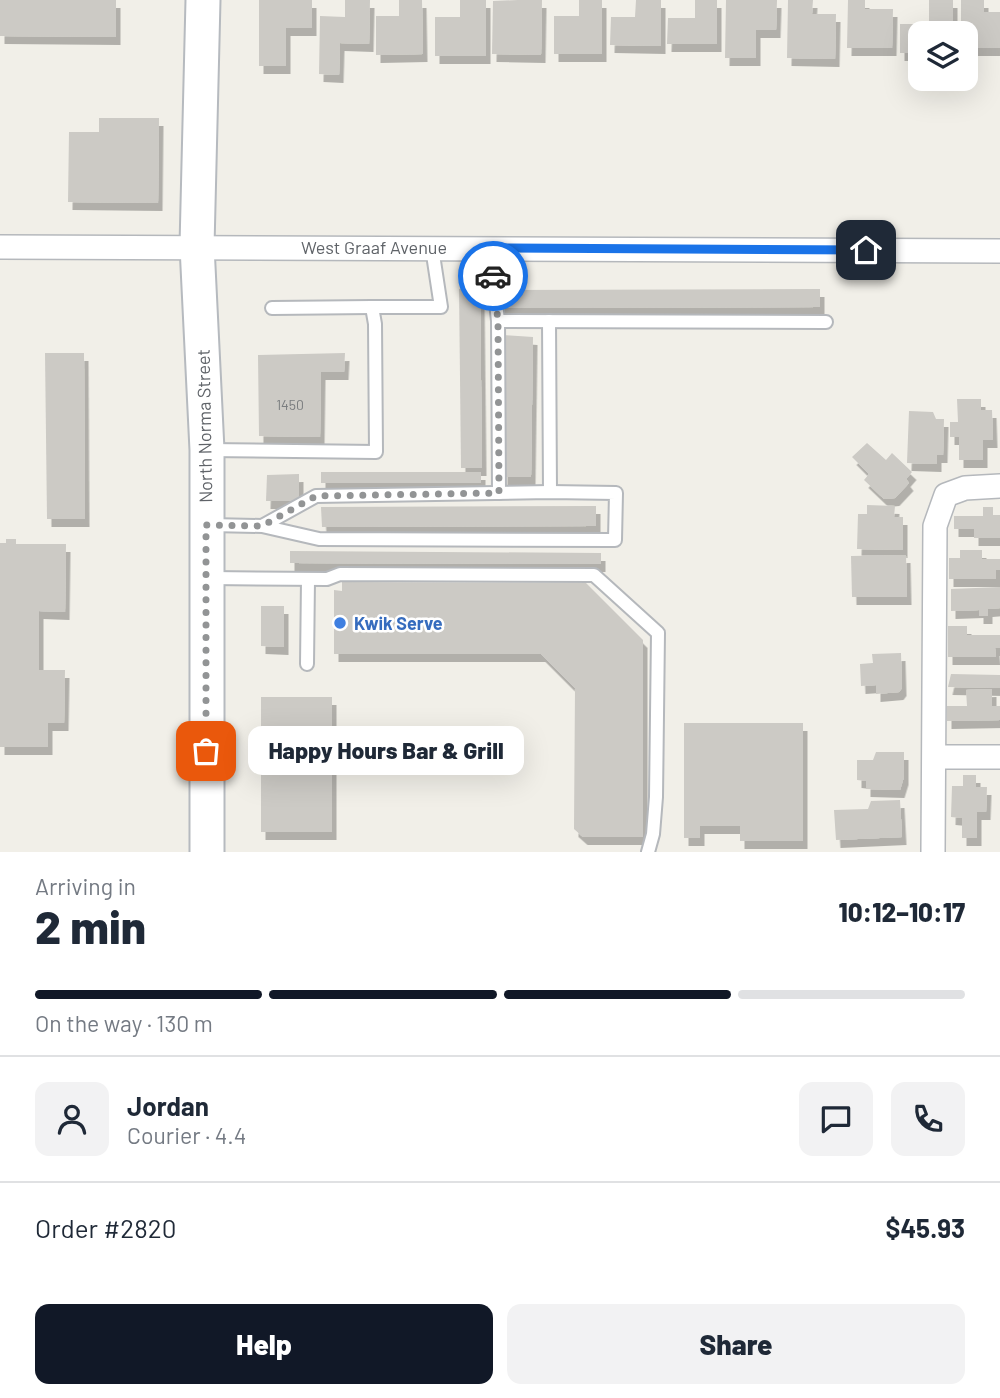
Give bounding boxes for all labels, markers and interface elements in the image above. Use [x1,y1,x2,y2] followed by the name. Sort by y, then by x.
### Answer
[908,21,978,91] map controls
[908,21,978,91] button: layers
[836,220,896,280] pin
[847,231,885,269] icon: home
[301,236,447,258] street label: West Graaf Avenue
[458,241,528,311] courier
[474,257,512,295] icon: car
[192,349,216,503] street label: North Norma Street
[276,396,304,413] house number: 1450
[354,612,443,634] place label: Kwik Serve
[332,615,348,631] marker: Kwik Serve
[176,721,236,781] pin
[248,726,524,776] callout: Happy Hours Bar & Grill
[187,732,225,770] icon: bag
[268,736,504,764] text: Happy Hours Bar & Grill
[35,872,136,900] text: Arriving in
[838,896,965,927] text: 10:12–10:17
[35,898,146,953] text: 2 min
[35,1009,213,1037] text: On the way · 130 m
[35,1082,109,1156] button: person
[799,1082,873,1156] button: chat
[891,1082,965,1156] button: phone
[127,1090,209,1121] text: Jordan
[127,1121,246,1149] text: Courier · 4.4
[35,1212,176,1243] text: Order #2820
[886,1212,965,1243] text: $45.93
[35,1304,493,1384] button: Help
[507,1304,965,1384] button: Share

